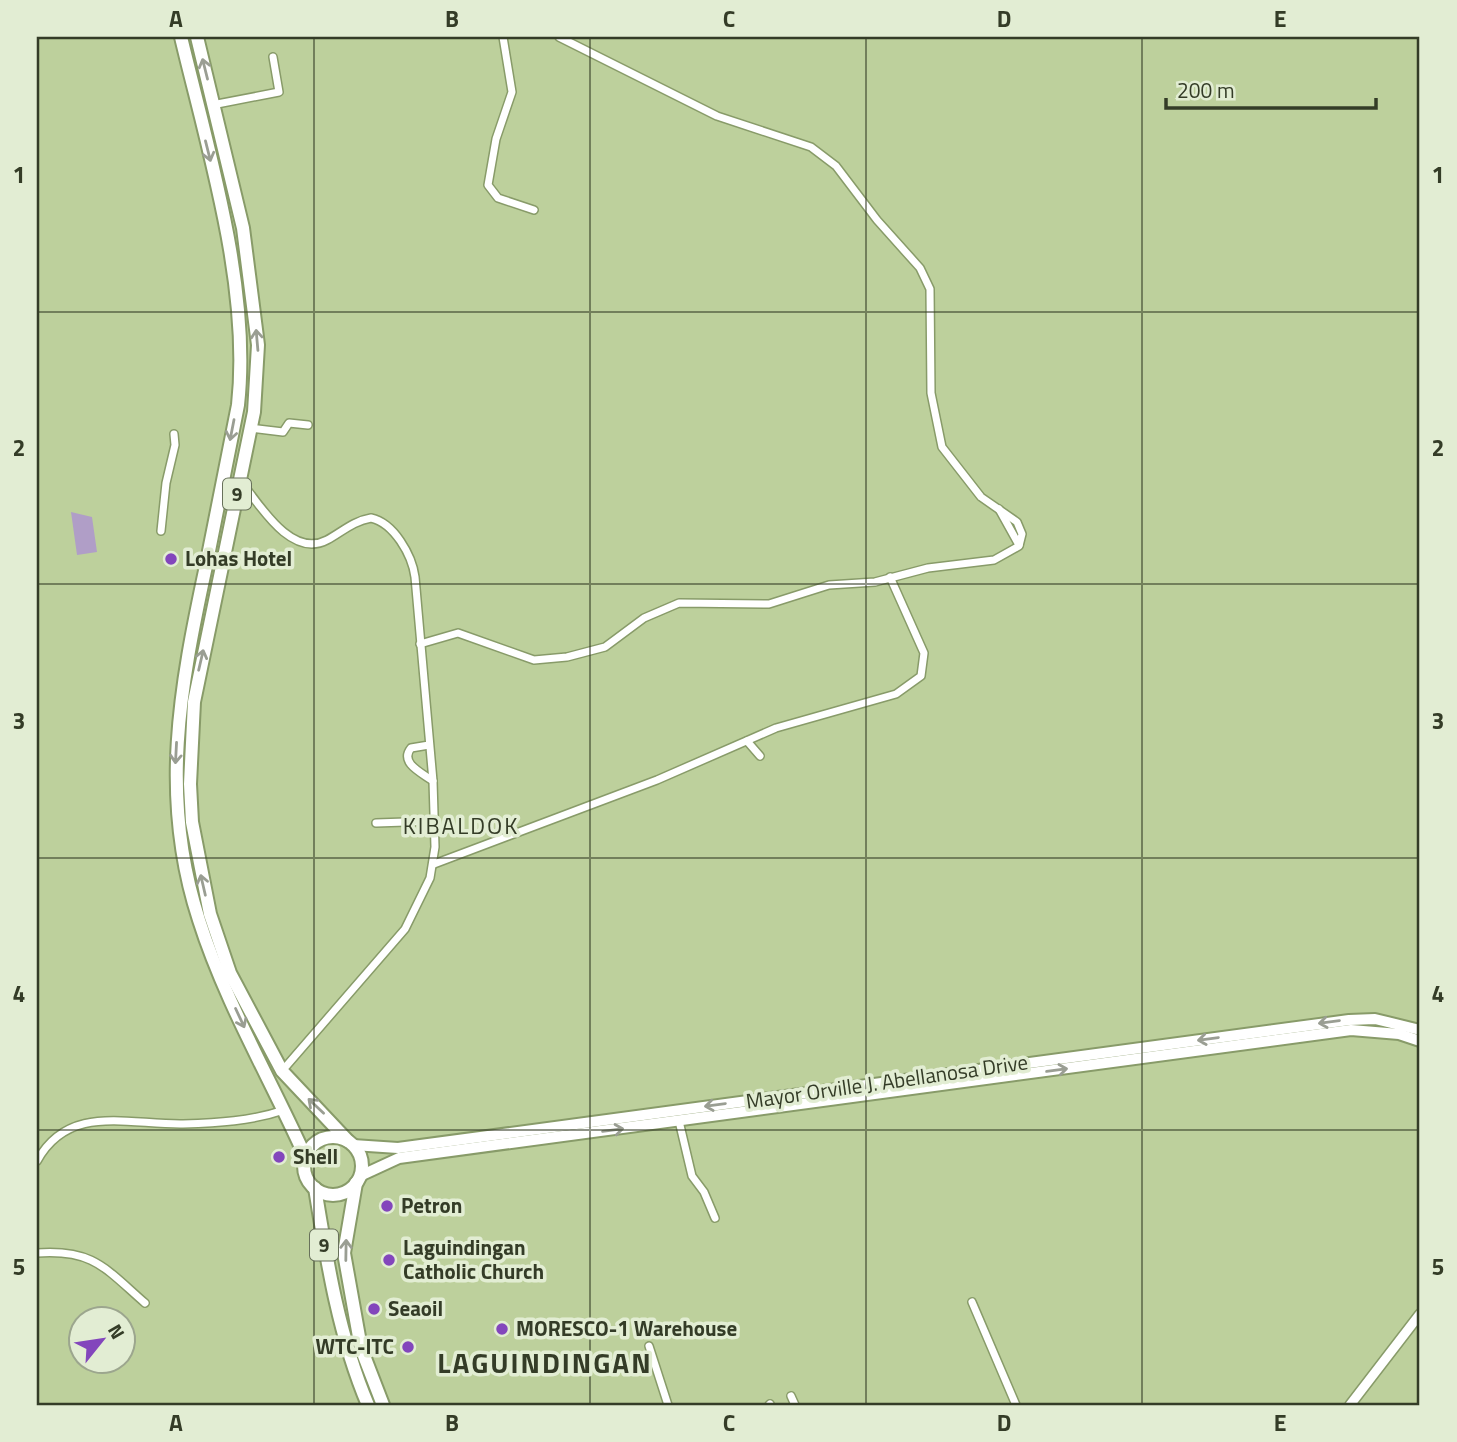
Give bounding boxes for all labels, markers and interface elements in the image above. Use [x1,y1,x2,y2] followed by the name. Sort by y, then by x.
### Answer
[169,1,183,36] text: A
[445,1,459,36] text: B
[723,1,735,36] text: C
[997,1,1011,36] text: D
[1274,1,1286,36] text: E
[198,58,211,81] one-way arrow
[1166,66,1376,110] scale bar
[1177,74,1234,106] text: 200 m
[202,139,215,162] one-way arrow
[13,157,25,192] text: 1
[1432,157,1444,192] text: 1
[250,329,263,352] one-way arrow
[225,418,239,441] one-way arrow
[13,430,25,465] text: 2
[1432,430,1444,465] text: 2
[223,478,251,509] road number: 9
[185,542,292,574] place label: Lohas Hotel
[163,551,179,567] marker: Lohas Hotel
[195,649,209,672] one-way arrow
[13,703,25,738] text: 3
[1432,703,1444,738] text: 3
[169,741,182,764] one-way arrow
[403,808,519,843] district label: KIBALDOK
[196,874,209,897] one-way arrow
[13,976,25,1011] text: 4
[1432,976,1444,1011] text: 4
[233,1007,247,1028] one-way arrow
[1318,1016,1341,1029] one-way arrow
[1197,1032,1220,1045] one-way arrow
[744,1045,1030,1117] street label: Mayor Orville J. Abellanosa Drive
[1045,1063,1067,1076] one-way arrow
[308,1097,325,1114] one-way arrow
[705,1099,727,1112] one-way arrow
[601,1123,623,1136] one-way arrow
[293,1140,338,1172] place label: Shell
[271,1149,287,1165] marker: Shell
[401,1189,462,1221] place label: Petron
[379,1198,395,1214] marker: Petron
[310,1230,338,1260] road number: 9
[403,1231,544,1287] place label: Laguindingan Catholic Church
[339,1239,352,1262] one-way arrow
[13,1249,25,1284] text: 5
[1432,1249,1444,1284] text: 5
[381,1252,397,1268] marker: Laguindingan Catholic Church
[388,1292,443,1324] place label: Seaoil
[366,1301,382,1317] marker: Seaoil
[66,1306,136,1376] north arrow
[516,1312,737,1344] place label: MORESCO-1 Warehouse
[101,1318,133,1344] text: N
[494,1321,510,1337] marker: MORESCO-1 Warehouse
[315,1330,394,1362] place label: WTC-ITC
[400,1339,416,1355] marker: WTC-ITC
[437,1341,653,1384] district label: LAGUINDINGAN
[169,1405,183,1440] text: A
[445,1405,459,1440] text: B
[723,1405,735,1440] text: C
[997,1405,1011,1440] text: D
[1274,1405,1286,1440] text: E

